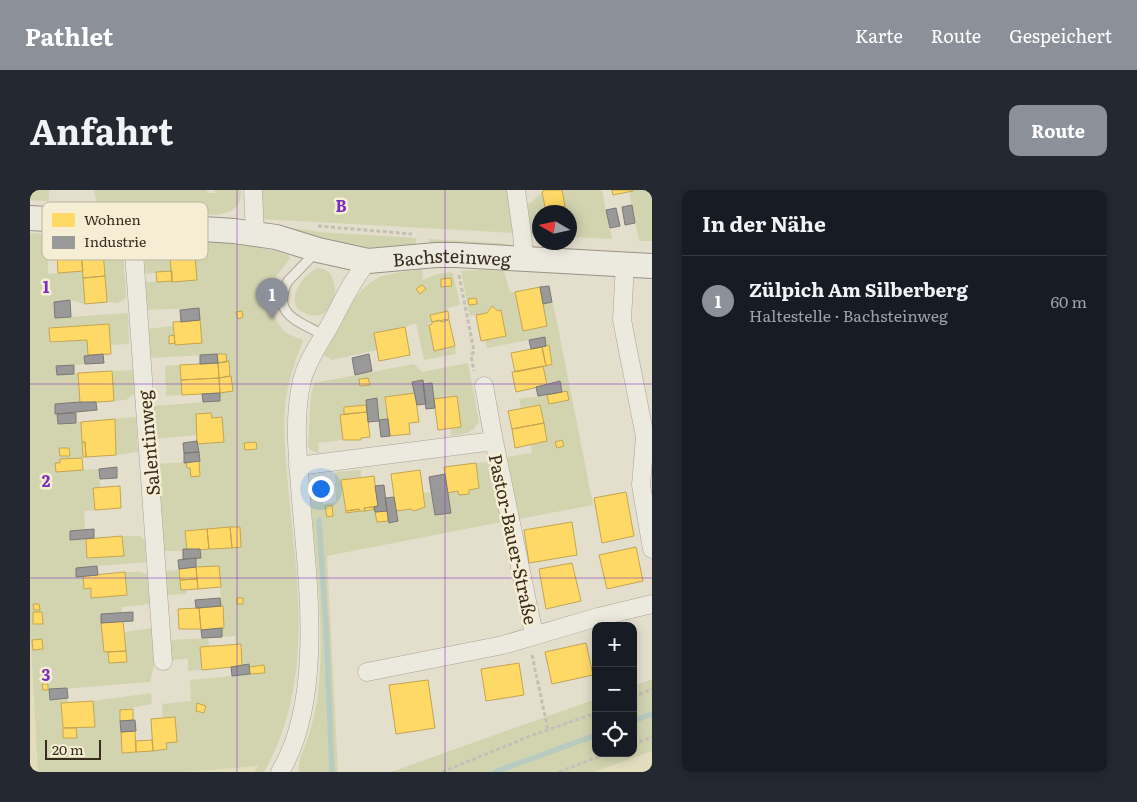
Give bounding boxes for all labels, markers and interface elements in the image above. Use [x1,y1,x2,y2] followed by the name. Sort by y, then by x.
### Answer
[25,18,113,53] text: Pathlet
[855,22,903,49] text: Karte
[931,22,981,49] text: Route
[1009,22,1112,49] text: Gespeichert
[30,104,173,156] text: Anfahrt
[1009,105,1107,156] button: Route
[335,193,347,217] text: B
[42,202,208,260] legend
[532,205,577,250] north arrow
[702,207,826,238] text: In der Nähe
[84,209,141,229] text: Wohnen
[84,231,146,251] text: Industrie
[391,242,513,272] street label: Bachsteinweg
[43,274,50,298] text: 1
[749,275,968,303] text: Zülpich Am Silberberg
[256,278,288,319] pin: 1
[715,289,721,313] text: 1
[1050,289,1087,313] text: 60 m
[749,303,948,327] text: Haltestelle · Bachsteinweg
[130,388,166,497] street label: Salentinweg
[483,451,545,627] street label: Pastor-Bauer-Straße
[42,468,51,492] text: 2
[308,476,334,502] your location
[592,622,637,757] map controls
[592,622,637,667] button: +
[42,662,51,686] text: 3
[592,667,637,712] button: −
[592,712,637,757] button: locate
[45,737,101,760] scale bar
[52,739,84,759] text: 20 m

